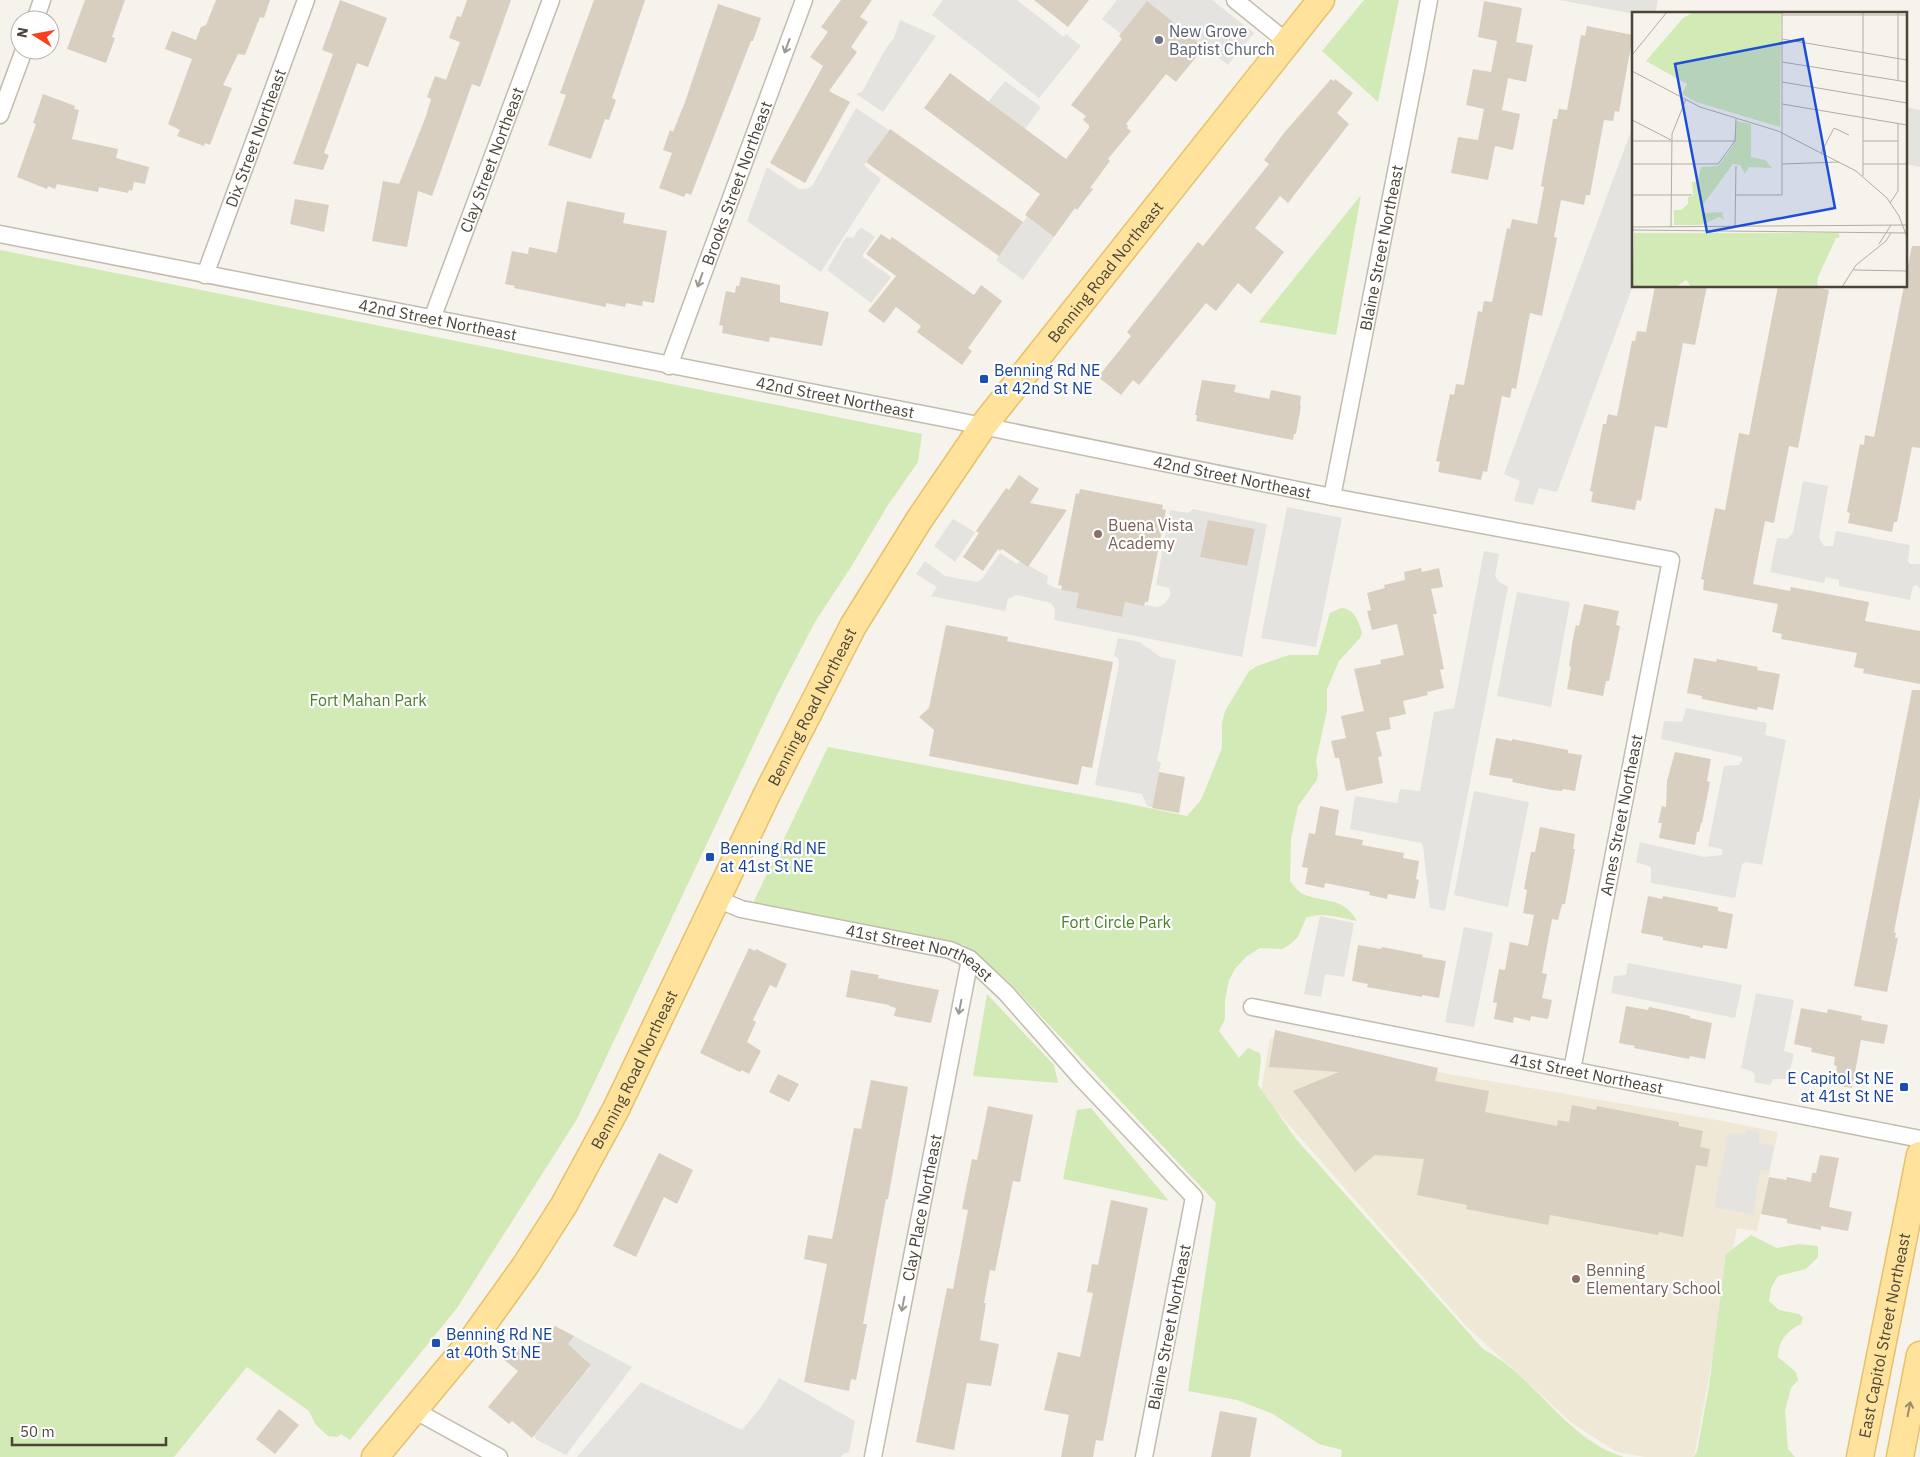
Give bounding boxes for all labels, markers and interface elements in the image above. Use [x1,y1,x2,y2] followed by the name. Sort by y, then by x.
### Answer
[10,10,60,60] north arrow
[1632,12,1908,288] inset map
[1169,21,1275,59] place label: New Grove Baptist Church
[12,26,32,39] text: N
[1153,34,1165,46] marker: New Grove Baptist Church
[782,38,791,53] one-way arrow
[221,66,290,210] street label: Dix Street Northeast
[455,84,528,235] street label: Clay Street Northeast
[697,98,776,268] street label: Brooks Street Northeast
[1355,163,1407,332] street label: Blaine Street Northeast
[1043,197,1168,347] street label: Benning Road Northeast
[695,272,704,287] one-way arrow
[357,294,519,345] street label: 42nd Street Northeast
[994,360,1100,398] place label: Benning Rd NE at 42nd St NE
[754,372,916,422] street label: 42nd Street Northeast
[978,373,990,385] marker: Benning Rd NE at 42nd St NE
[1152,451,1313,503] street label: 42nd Street Northeast
[1108,515,1194,553] place label: Buena Vista Academy
[1092,528,1104,540] marker: Buena Vista Academy
[763,624,860,789] street label: Benning Road Northeast
[309,690,427,710] park label: Fort Mahan Park
[1596,733,1646,897] street label: Ames Street Northeast
[720,838,826,876] place label: Benning Rd NE at 41st St NE
[704,851,716,863] marker: Benning Rd NE at 41st St NE
[1061,912,1172,932] park label: Fort Circle Park
[844,920,997,985] street label: 41st Street Northeast
[586,987,682,1153] street label: Benning Road Northeast
[955,998,964,1014] one-way arrow
[1508,1048,1665,1098] street label: 41st Street Northeast
[1787,1068,1894,1106] place label: E Capitol St NE at 41st St NE
[1898,1081,1910,1093] marker: E Capitol St NE at 41st St NE
[897,1133,946,1283] street label: Clay Place Northeast
[1854,1231,1914,1440] street label: East Capitol Street Northeast
[1143,1243,1195,1411] street label: Blaine Street Northeast
[1586,1260,1721,1298] place label: Benning Elementary School
[1570,1273,1582,1285] marker: Benning Elementary School
[898,1295,907,1311] one-way arrow
[446,1324,552,1362] place label: Benning Rd NE at 40th St NE
[430,1337,442,1349] marker: Benning Rd NE at 40th St NE
[1905,1402,1915,1418] one-way arrow
[12,1414,166,1446] scale bar
[20,1422,55,1441] text: 50 m

